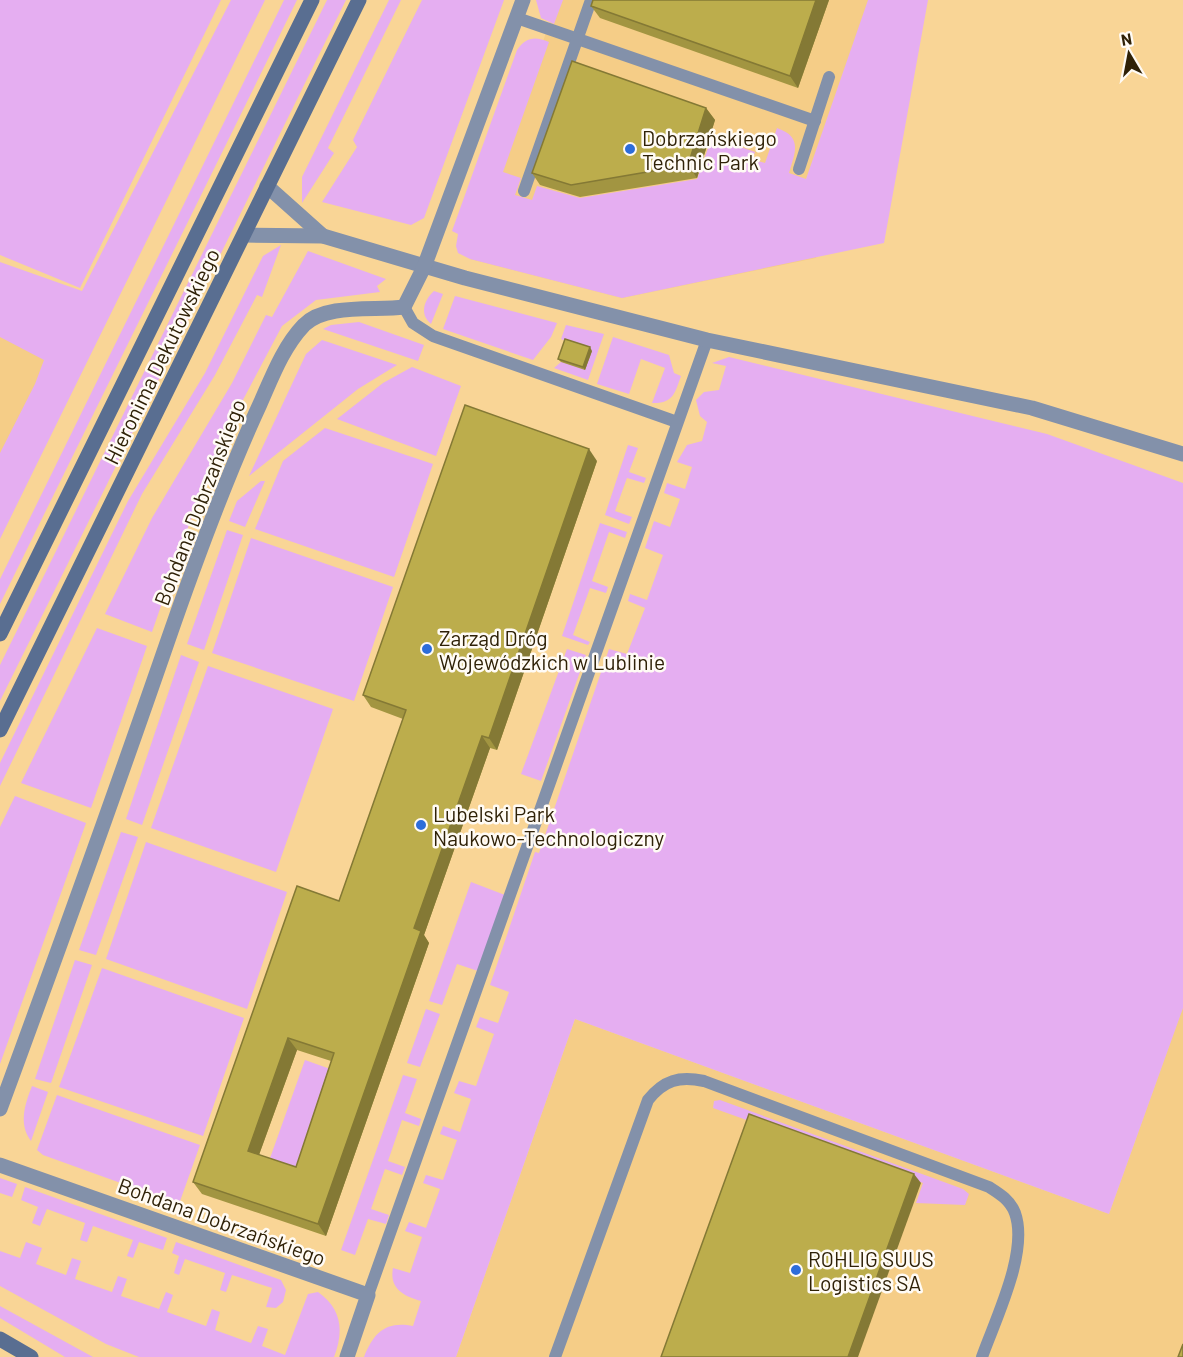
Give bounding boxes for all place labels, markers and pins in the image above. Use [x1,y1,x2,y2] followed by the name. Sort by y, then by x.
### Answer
[642,125,777,174] place label: Dobrzańskiego Technic Park
[623,142,637,156] marker: Dobrzańskiego Technic Park
[439,625,665,674] place label: Zarząd Dróg Wojewódzkich w Lublinie
[420,642,434,656] marker: Zarząd Dróg Wojewódzkich w Lublinie
[433,801,665,850] place label: Lubelski Park Naukowo-Technologiczny
[414,818,428,832] marker: Lubelski Park Naukowo-Technologiczny
[808,1246,934,1295] place label: ROHLIG SUUS Logistics SA
[789,1263,803,1277] marker: ROHLIG SUUS Logistics SA

